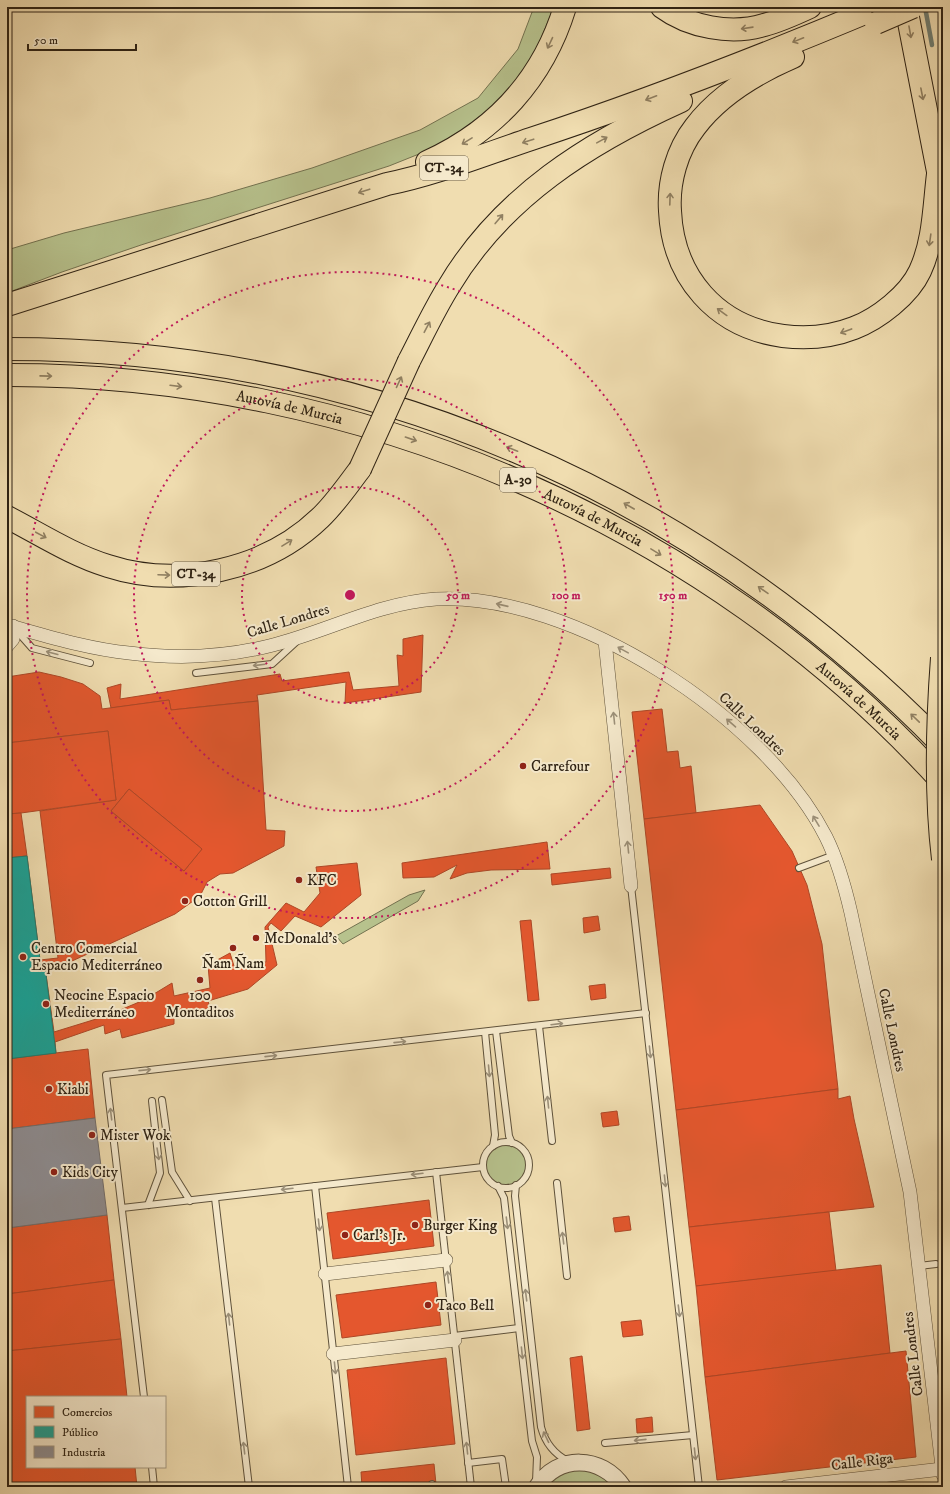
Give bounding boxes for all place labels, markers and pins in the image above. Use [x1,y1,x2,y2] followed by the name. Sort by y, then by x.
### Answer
[343,588,357,602] centre of rings
[531,757,590,776] place label: Carrefour
[518,761,528,771] marker: Carrefour
[307,871,337,890] place label: KFC
[294,875,304,885] marker: KFC
[193,892,268,911] place label: Cotton Grill
[180,896,190,906] marker: Cotton Grill
[264,929,337,948] place label: McDonald's
[251,933,261,943] marker: McDonald's
[31,939,162,975] place label: Centro Comercial Espacio Mediterráneo
[228,943,238,953] marker: Ñam Ñam
[18,952,28,962] marker: Centro Comercial Espacio Mediterráneo
[202,953,264,973] place label: Ñam Ñam
[195,975,205,985] marker: 100 Montaditos
[54,986,154,1022] place label: Neocine Espacio Mediterráneo
[166,986,234,1022] place label: 100 Montaditos
[41,999,51,1009] marker: Neocine Espacio Mediterráneo
[57,1080,89,1099] place label: Kiabi
[44,1084,54,1094] marker: Kiabi
[100,1126,171,1145] place label: Mister Wok
[87,1130,97,1140] marker: Mister Wok
[62,1163,119,1182] place label: Kids City
[49,1167,59,1177] marker: Kids City
[423,1216,498,1235] place label: Burger King
[410,1220,420,1230] marker: Burger King
[353,1226,406,1245] place label: Carl's Jr.
[340,1230,350,1240] marker: Carl's Jr.
[436,1296,495,1315] place label: Taco Bell
[423,1300,433,1310] marker: Taco Bell

